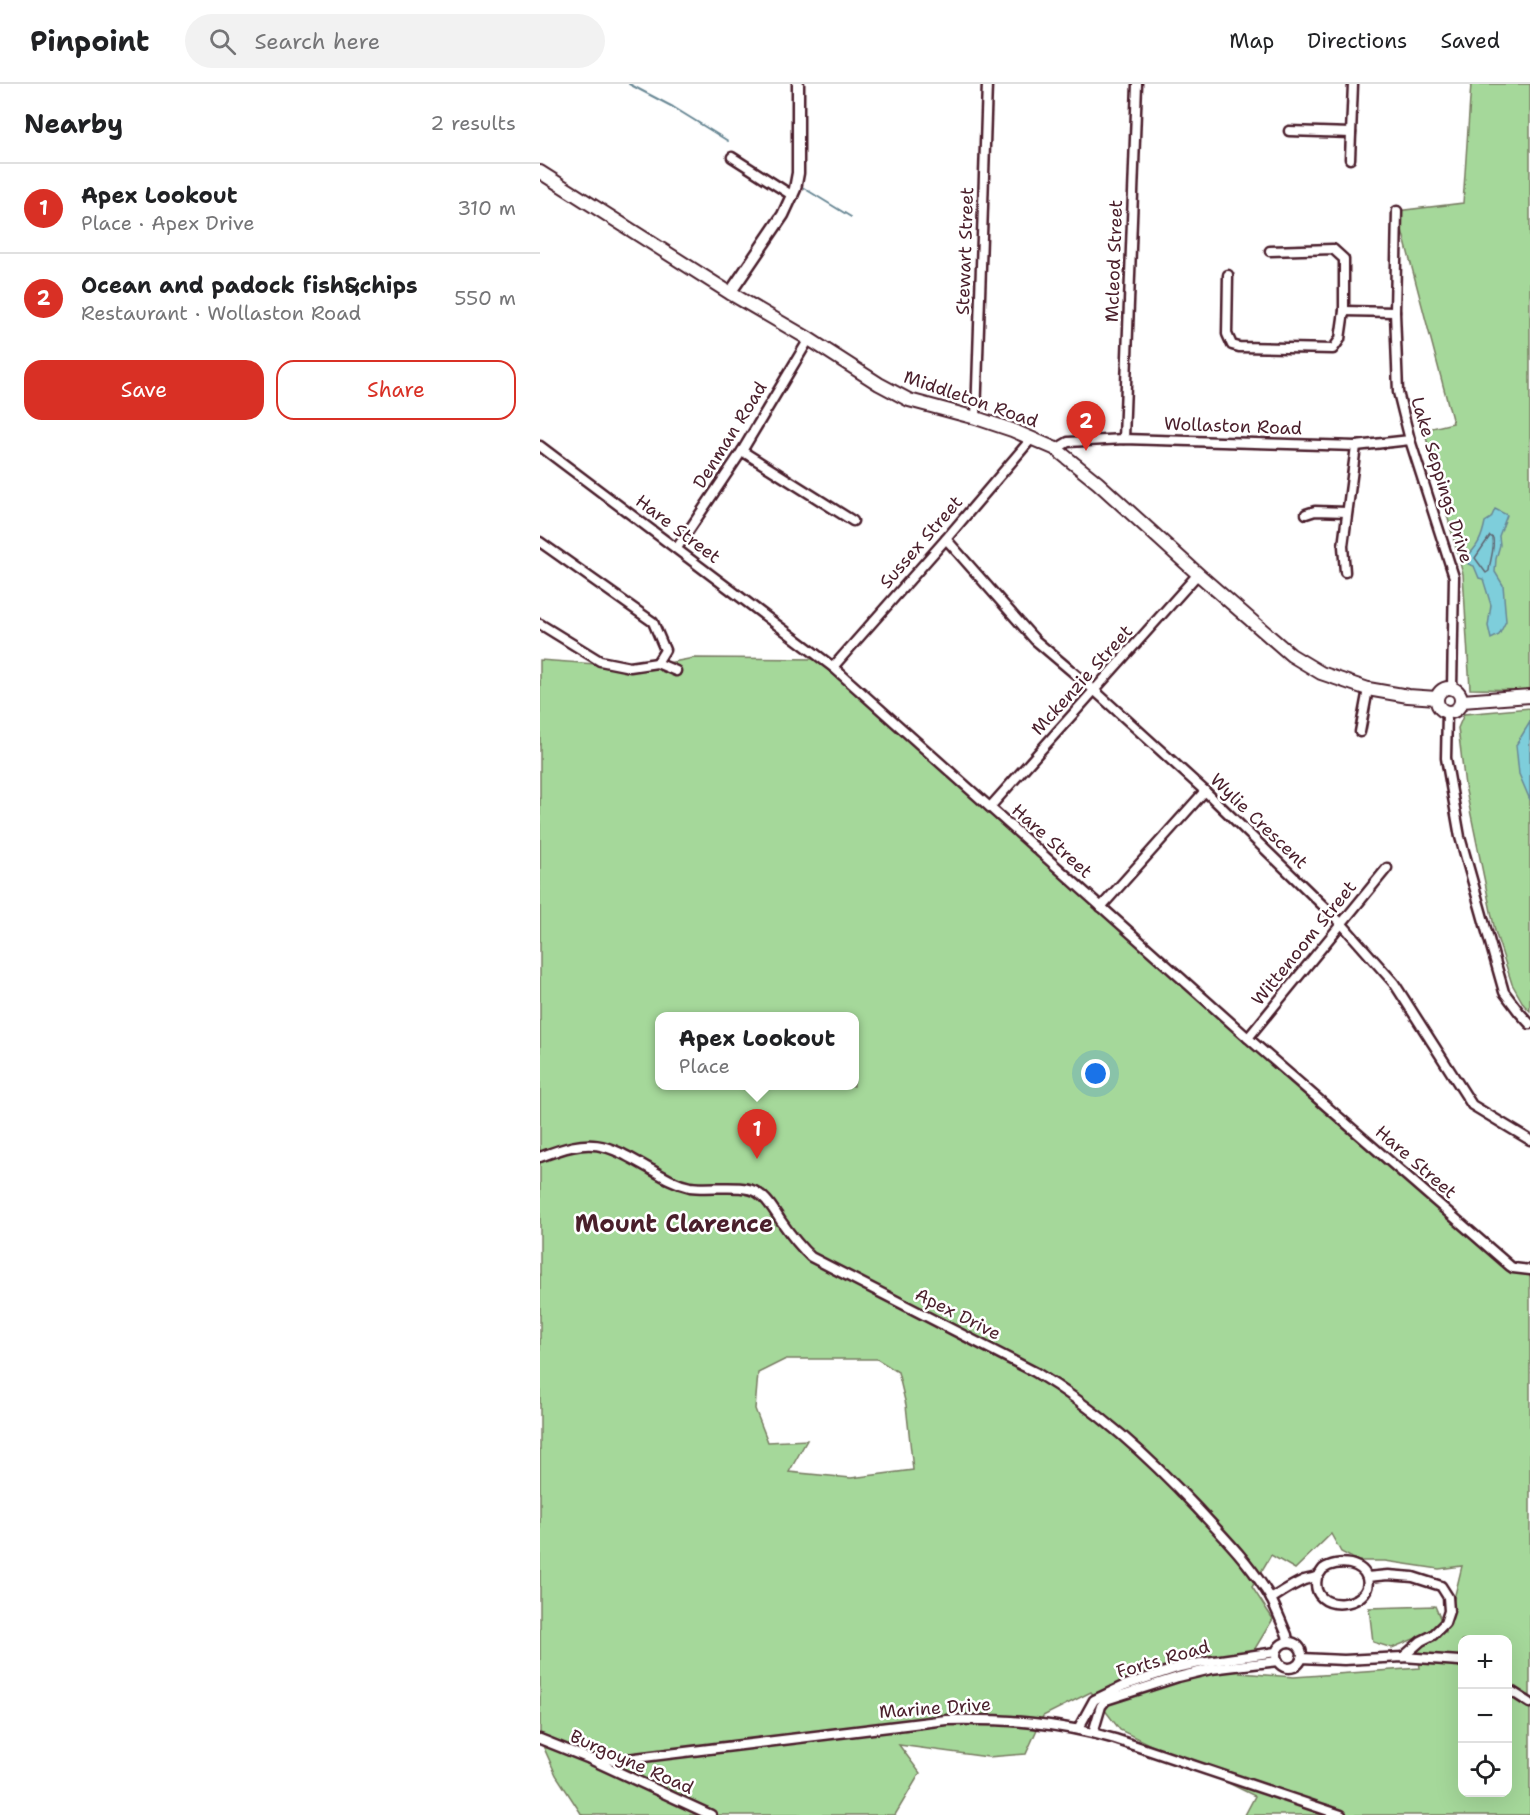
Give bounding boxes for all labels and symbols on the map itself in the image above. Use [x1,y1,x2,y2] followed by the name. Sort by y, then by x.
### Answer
[951,186,979,316] street label: Stewart Street
[1100,199,1128,323] street label: Mcleod Street
[901,365,1041,433] street label: Middleton Road
[688,377,772,493] street label: Denman Road
[1405,394,1479,566] street label: Lake Seppings Drive
[1066,402,1106,451] pin: 2
[1163,412,1303,440] street label: Wollaston Road
[631,489,726,569] street label: Hare Street
[874,490,968,593] street label: Sussex Street
[1026,620,1138,740] street label: Mckenzie Street
[1205,768,1313,874] street label: Wylie Crescent
[1007,798,1098,884] street label: Hare Street
[1246,875,1362,1011] street label: Wittenoom Street
[1081,1059,1110,1088] your location
[738,1110,776,1159] pin: 1
[1370,1120,1462,1204] street label: Hare Street
[575,1208,773,1240] district label: Mount Clarence
[911,1282,1005,1346] street label: Apex Drive
[1114,1634,1212,1684] street label: Forts Road
[878,1692,992,1724] street label: Marine Drive
[566,1724,698,1800] street label: Burgoyne Road

